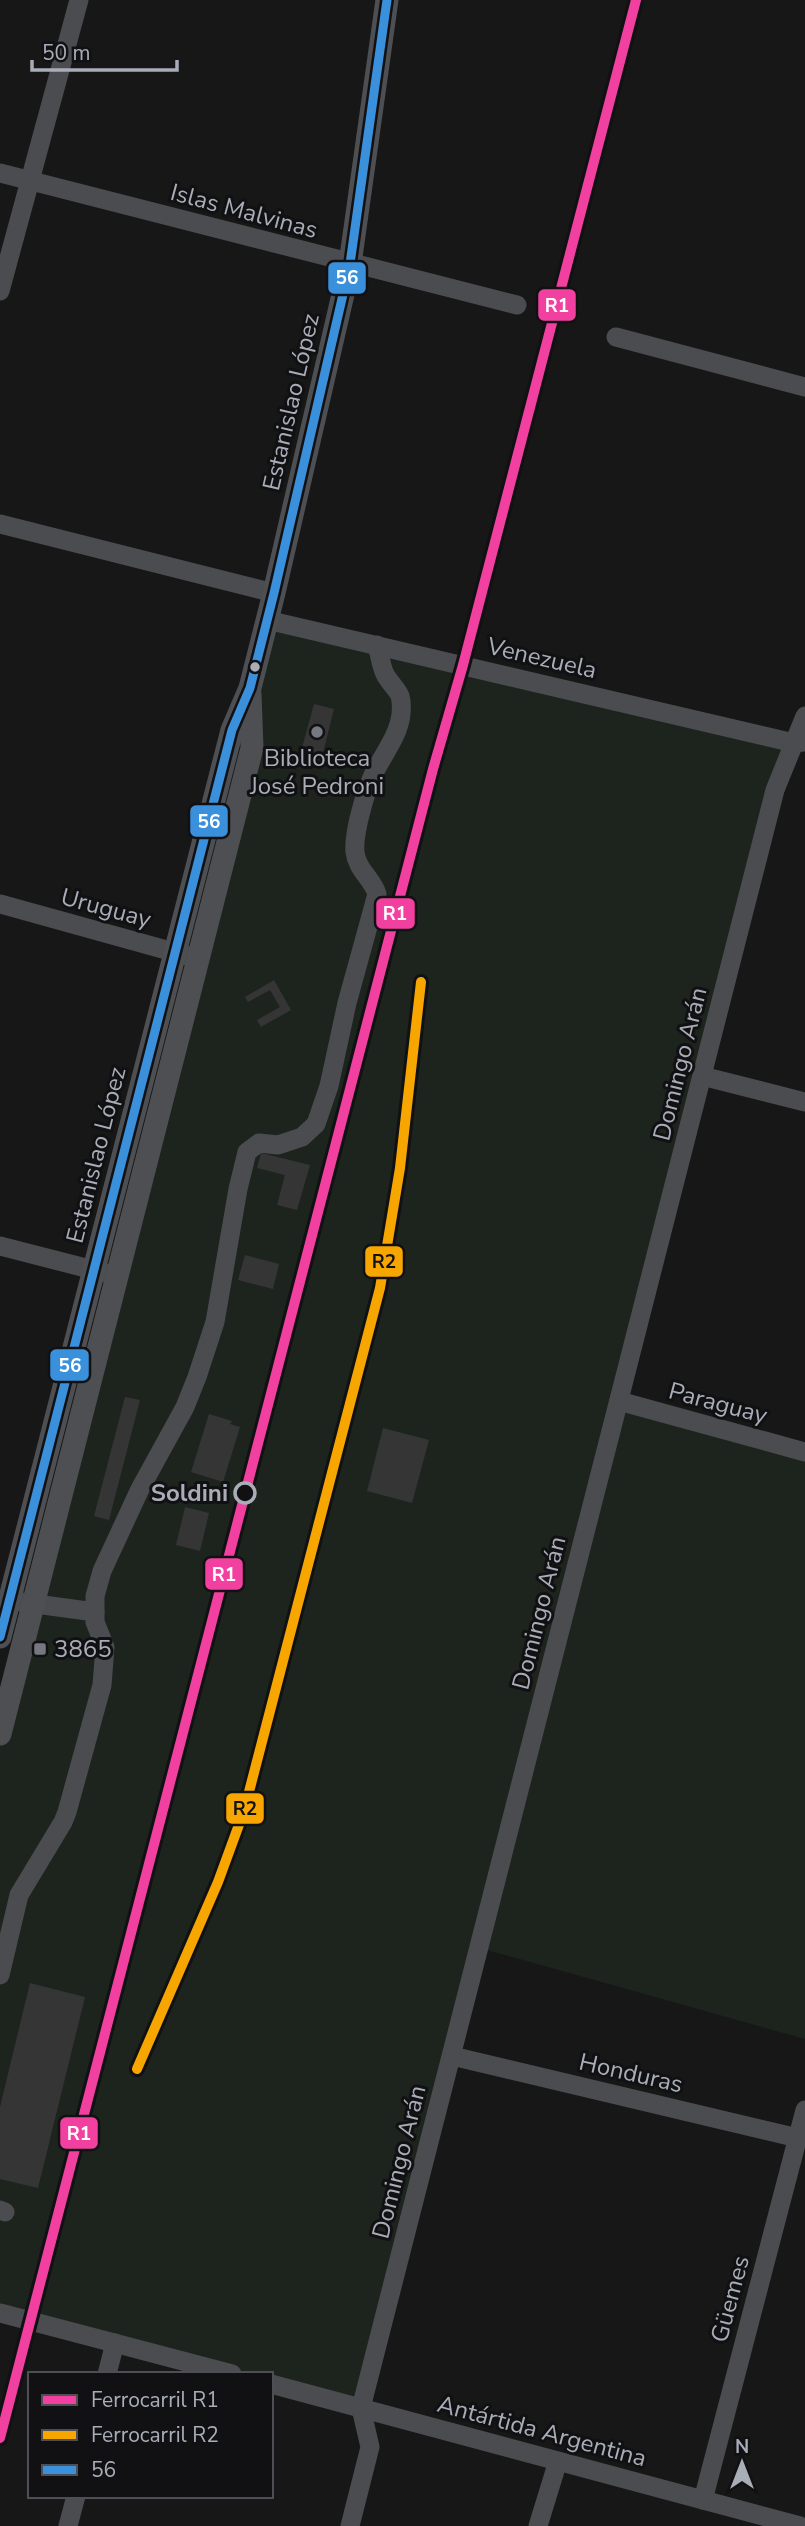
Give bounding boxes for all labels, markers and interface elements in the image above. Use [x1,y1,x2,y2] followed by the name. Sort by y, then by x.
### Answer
[32,28,177,72] scale bar
[42,39,91,67] text: 50 m
[167,176,321,246] street label: Islas Malvinas
[327,261,367,295] line badge: 56
[336,265,358,291] text: 56
[537,288,577,322] line badge: R1
[545,293,569,319] text: R1
[255,310,327,494] street label: Estanislao López
[483,630,600,686] street label: Venezuela
[248,660,262,674] unlabelled marker
[309,724,325,740] marker: Biblioteca José Pedroni
[249,742,384,802] place label: Biblioteca José Pedroni
[189,804,229,838] line badge: 56
[198,809,220,835] text: 56
[57,881,155,936] street label: Uruguay
[375,897,416,930] line badge: R1
[383,901,407,927] text: R1
[646,984,714,1144] street label: Domingo Arán
[59,1064,133,1246] street label: Estanislao López
[364,1245,404,1278] line badge: R2
[372,1249,396,1275] text: R2
[49,1348,90,1382] line badge: 56
[59,1353,81,1379] text: 56
[665,1374,772,1432] street label: Paraguay
[151,1477,228,1509] place label: Soldini
[234,1482,256,1504] marker: Soldini
[505,1533,573,1693] street label: Domingo Arán
[204,1557,244,1591] line badge: R1
[212,1562,236,1588] text: R1
[54,1633,112,1665] place label: 3865
[32,1641,48,1657] marker: 3865
[225,1792,265,1825] line badge: R2
[233,1796,257,1822] text: R2
[576,2046,686,2100] street label: Honduras
[365,2082,433,2242] street label: Domingo Arán
[59,2116,99,2150] line badge: R1
[67,2121,91,2147] text: R1
[703,2252,757,2346] street label: Güemes
[28,2372,273,2498] legend
[91,2386,219,2414] text: Ferrocarril R1
[434,2388,650,2474] street label: Antártida Argentina
[91,2421,219,2449] text: Ferrocarril R2
[707,2428,777,2498] north arrow
[735,2434,749,2460] text: N
[91,2456,116,2484] text: 56

